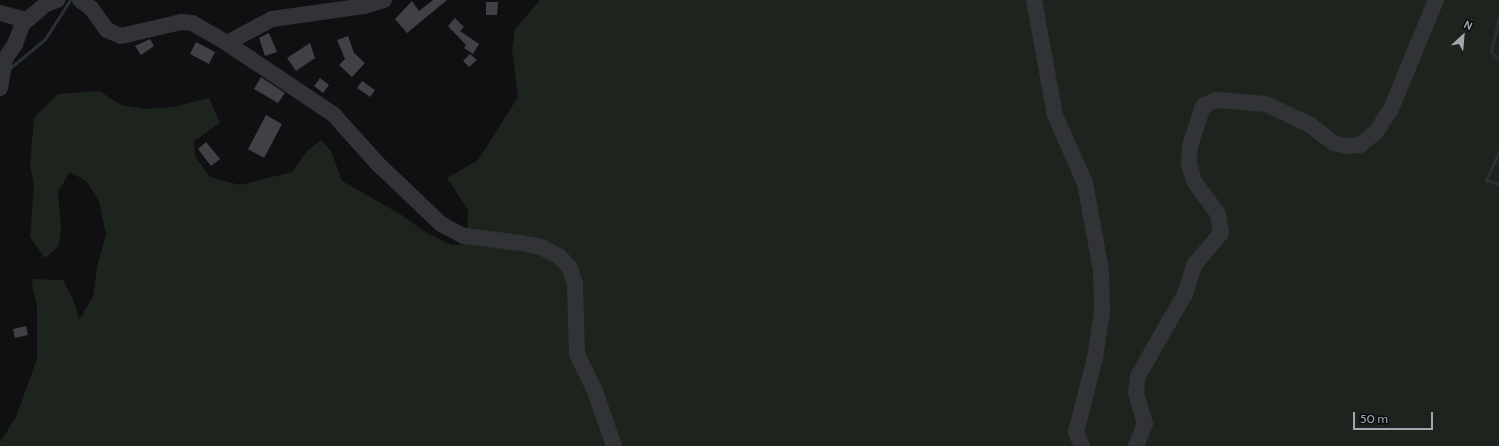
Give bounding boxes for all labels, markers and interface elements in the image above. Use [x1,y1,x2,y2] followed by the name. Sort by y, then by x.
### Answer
[1443,16,1483,56] north arrow
[1462,17,1475,33] text: N
[1355,404,1435,430] scale bar
[1360,411,1388,426] text: 50 m

